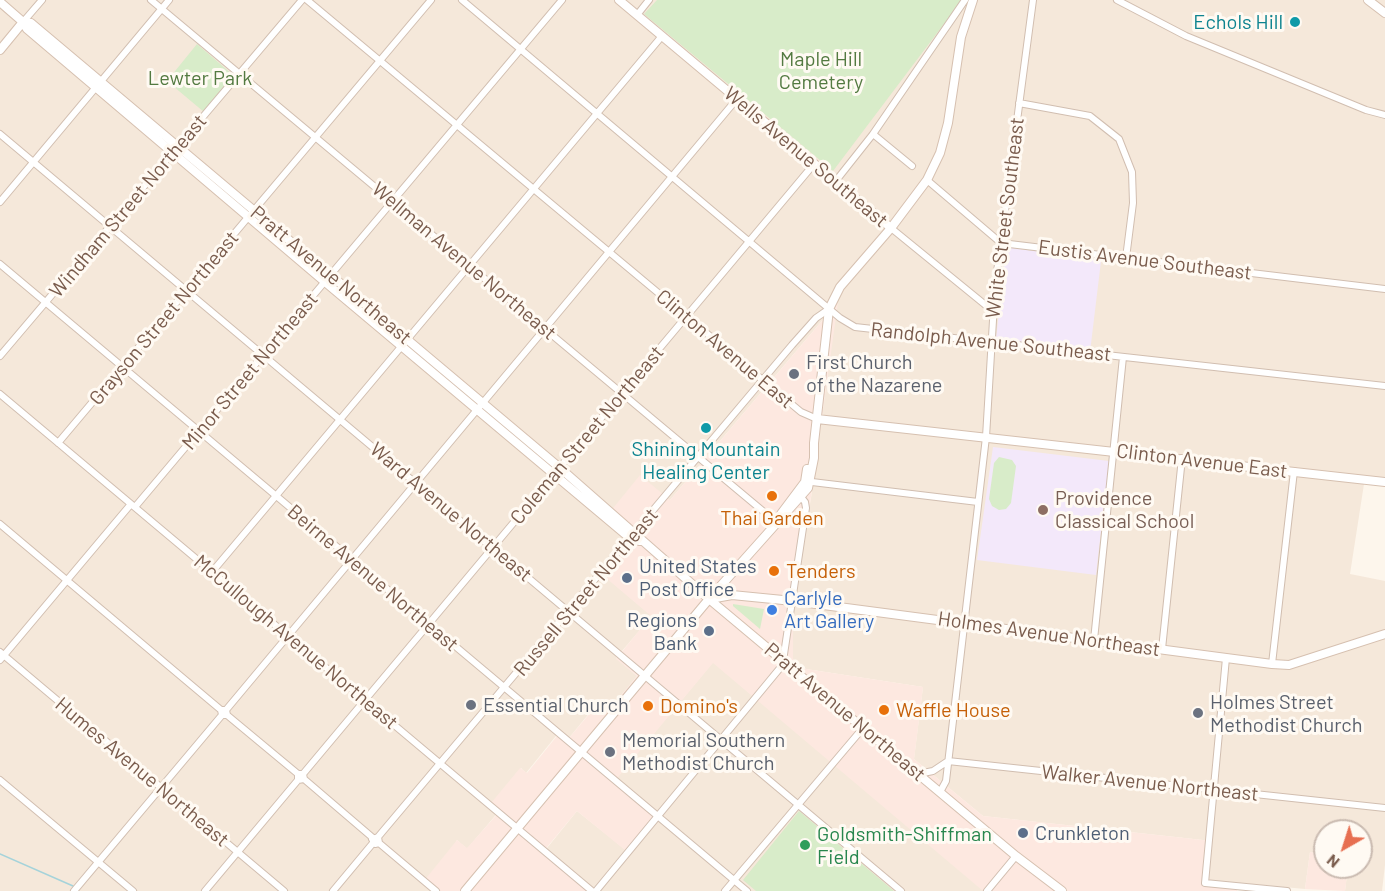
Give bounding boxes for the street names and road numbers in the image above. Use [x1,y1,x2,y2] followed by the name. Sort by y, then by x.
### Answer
[719,81,893,233] street label: Wells Avenue Southeast
[44,109,212,303] street label: Windham Street Northeast
[981,116,1029,320] street label: White Street Southeast
[367,177,561,345] street label: Wellman Avenue Northeast
[246,201,416,349] street label: Pratt Avenue Northeast
[84,226,244,410] street label: Grayson Street Northeast
[1037,235,1253,285] street label: Eustis Avenue Southeast
[651,285,799,413] street label: Clinton Avenue East
[177,287,323,455] street label: Minor Street Northeast
[870,317,1112,367] street label: Randolph Avenue Southeast
[505,341,669,529] street label: Coleman Street Northeast
[365,437,537,587] street label: Ward Avenue Northeast
[1115,439,1289,483] street label: Clinton Avenue East
[283,499,463,657] street label: Beirne Avenue Northeast
[509,503,663,681] street label: Russell Street Northeast
[189,550,403,734] street label: McCullough Avenue Northeast
[936,607,1162,661] street label: Holmes Avenue Northeast
[760,638,930,786] street label: Pratt Avenue Northeast
[50,692,234,852] street label: Humes Avenue Northeast
[1040,760,1260,806] street label: Walker Avenue Northeast

